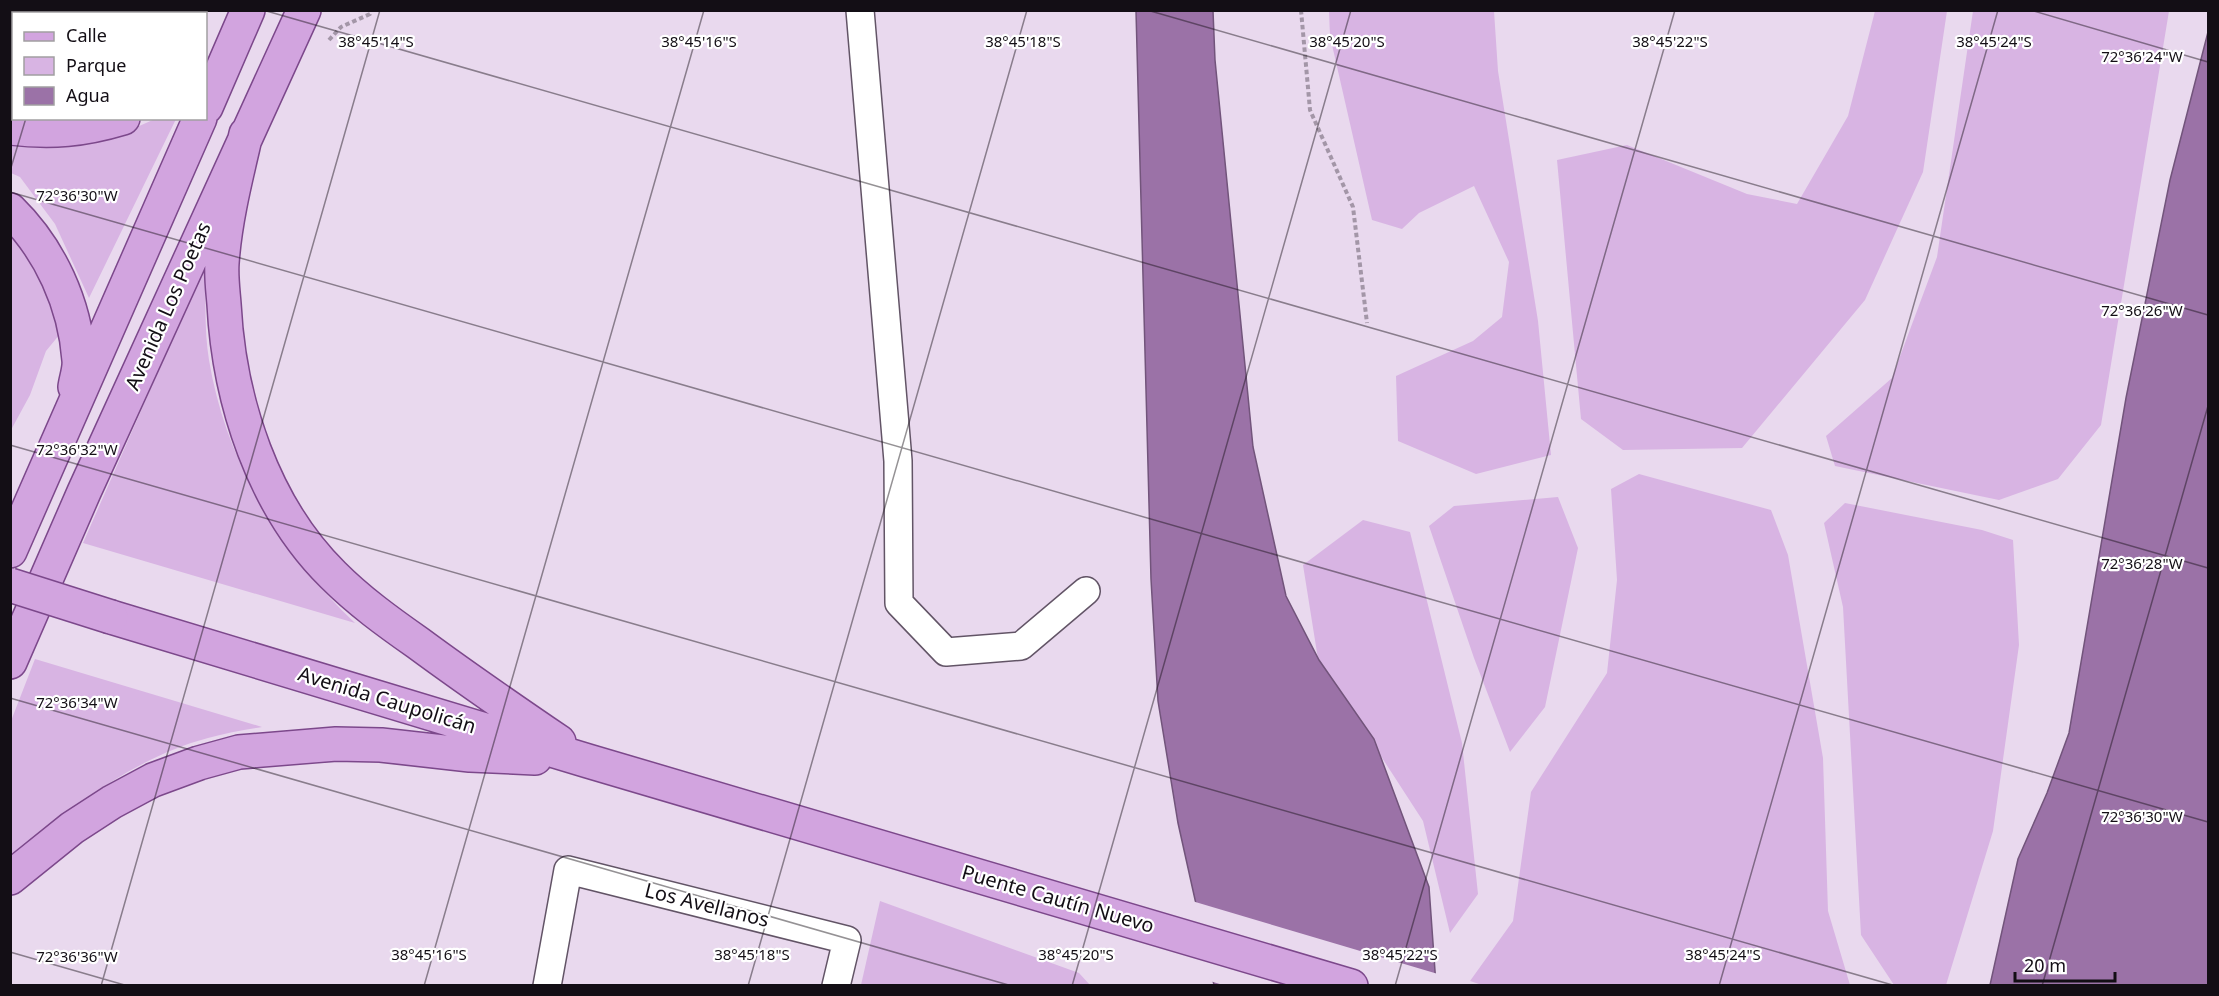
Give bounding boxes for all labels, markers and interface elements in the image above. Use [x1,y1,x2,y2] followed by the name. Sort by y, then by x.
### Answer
[12,12,207,120] legend
[66,23,107,47] text: Calle
[338,31,414,51] text: 38°45'14"S
[661,31,737,51] text: 38°45'16"S
[985,31,1061,51] text: 38°45'18"S
[1309,31,1385,51] text: 38°45'20"S
[1632,31,1708,51] text: 38°45'22"S
[1956,31,2032,51] text: 38°45'24"S
[2101,46,2183,66] text: 72°36'24"W
[66,53,126,77] text: Parque
[66,83,110,107] text: Agua
[36,185,118,205] text: 72°36'30"W
[118,217,217,394] street label: Avenida Los Poetas
[2101,300,2183,320] text: 72°36'26"W
[36,439,118,459] text: 72°36'32"W
[2101,553,2183,573] text: 72°36'28"W
[295,660,479,739] street label: Avenida Caupolicán
[36,692,118,712] text: 72°36'34"W
[2101,806,2183,826] text: 72°36'30"W
[959,858,1157,939] street label: Puente Cautín Nuevo
[642,876,772,933] street label: Los Avellanos
[391,944,467,964] text: 38°45'16"S
[714,944,790,964] text: 38°45'18"S
[1038,944,1114,964] text: 38°45'20"S
[1362,944,1438,964] text: 38°45'22"S
[1685,944,1761,964] text: 38°45'24"S
[2015,945,2116,983] scale bar
[36,946,118,966] text: 72°36'36"W
[2024,953,2066,977] text: 20 m

